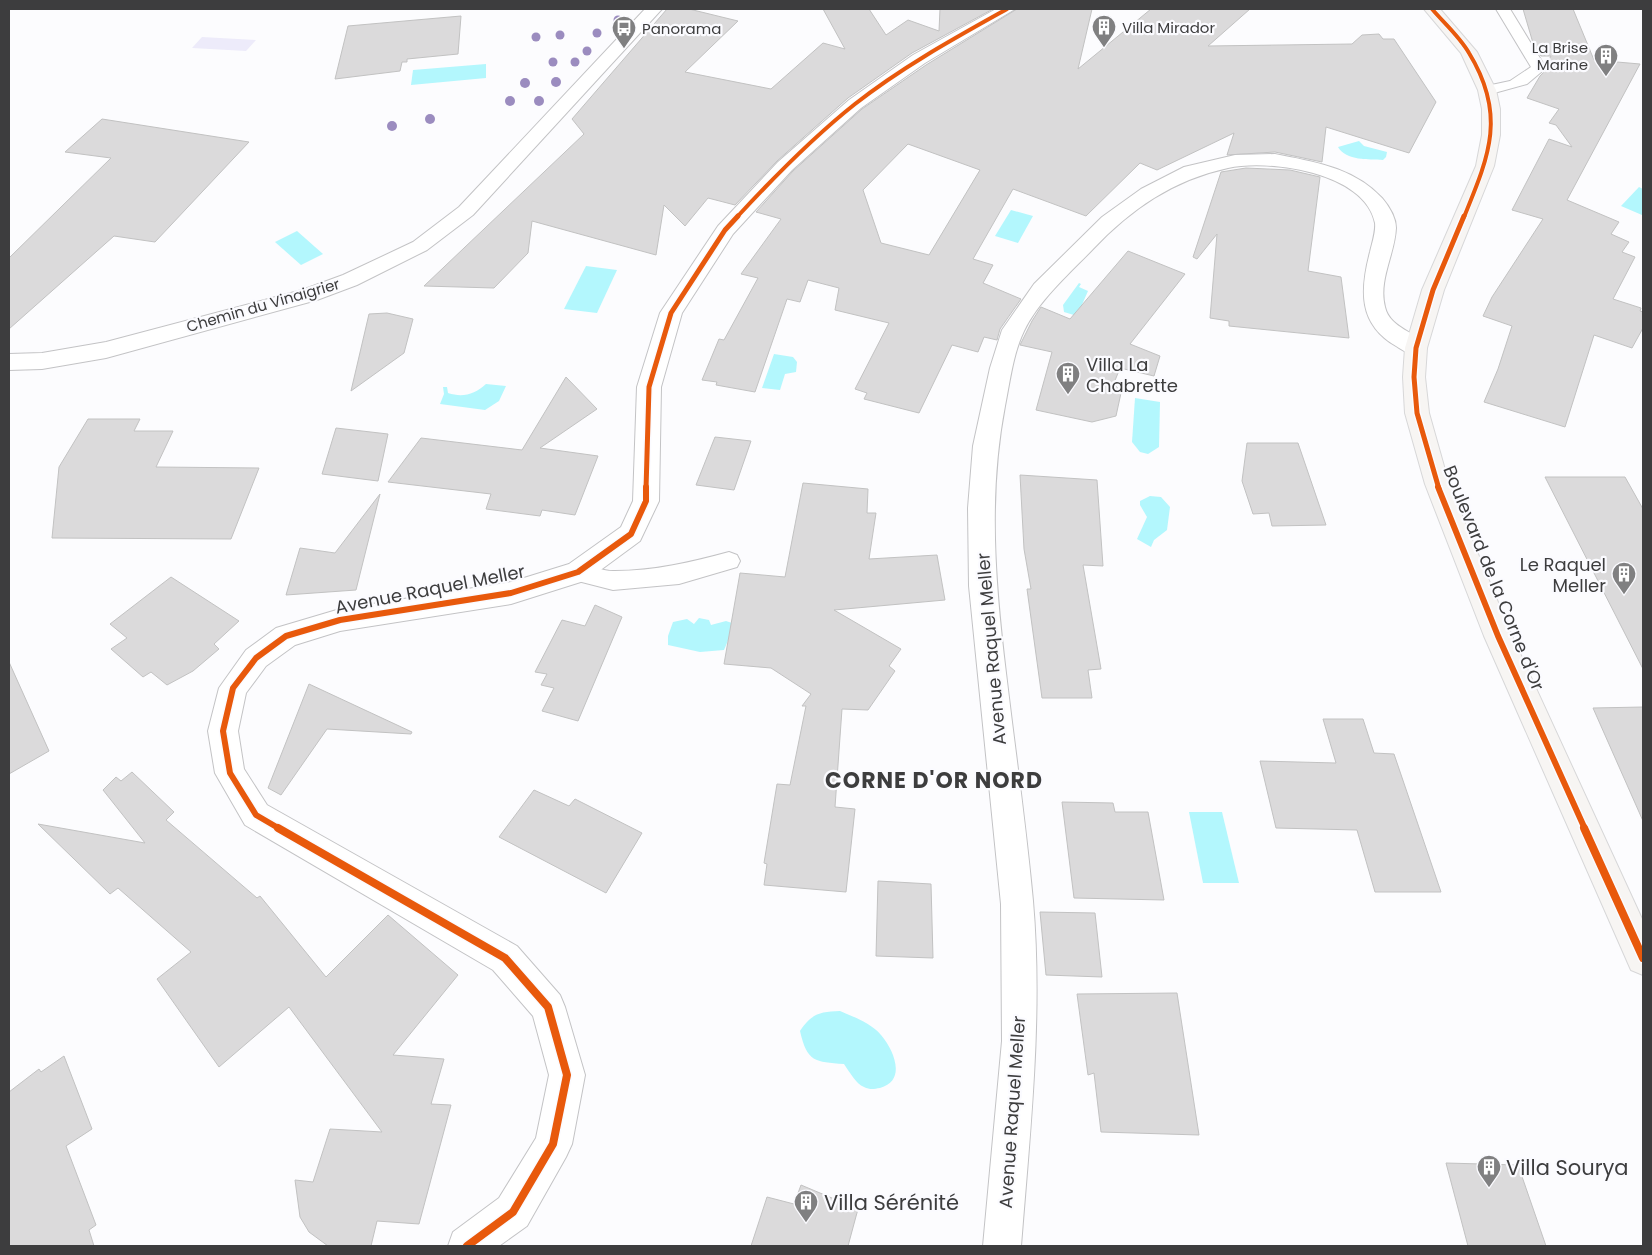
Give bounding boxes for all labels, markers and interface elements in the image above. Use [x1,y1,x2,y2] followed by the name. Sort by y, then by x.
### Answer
[1091,14,1117,48] building icon: Villa Mirador
[611,15,637,49] bus stop icon: Panorama
[1122,17,1215,38] place label: Villa Mirador
[642,18,721,39] place label: Panorama
[1532,37,1588,75] place label: La Brise Marine
[1593,43,1619,77] building icon: La Brise Marine
[184,273,342,337] street label: Chemin du Vinaigrier
[1086,352,1178,398] place label: Villa La Chabrette
[1055,361,1081,395] building icon: Villa La Chabrette
[1437,462,1551,695] street label: Boulevard de la Corne d'Or
[970,552,1012,746] street label: Avenue Raquel Meller
[1520,552,1606,598] place label: Le Raquel Meller
[333,558,527,620] street label: Avenue Raquel Meller
[1611,561,1637,595] building icon: Le Raquel Meller
[825,765,1043,796] district label: CORNE D'OR NORD
[993,1015,1031,1209] street label: Avenue Raquel Meller
[1506,1153,1629,1182] place label: Villa Sourya
[1476,1154,1502,1188] building icon: Villa Sourya
[824,1188,959,1217] place label: Villa Sérénité
[793,1189,819,1223] building icon: Villa Sérénité

